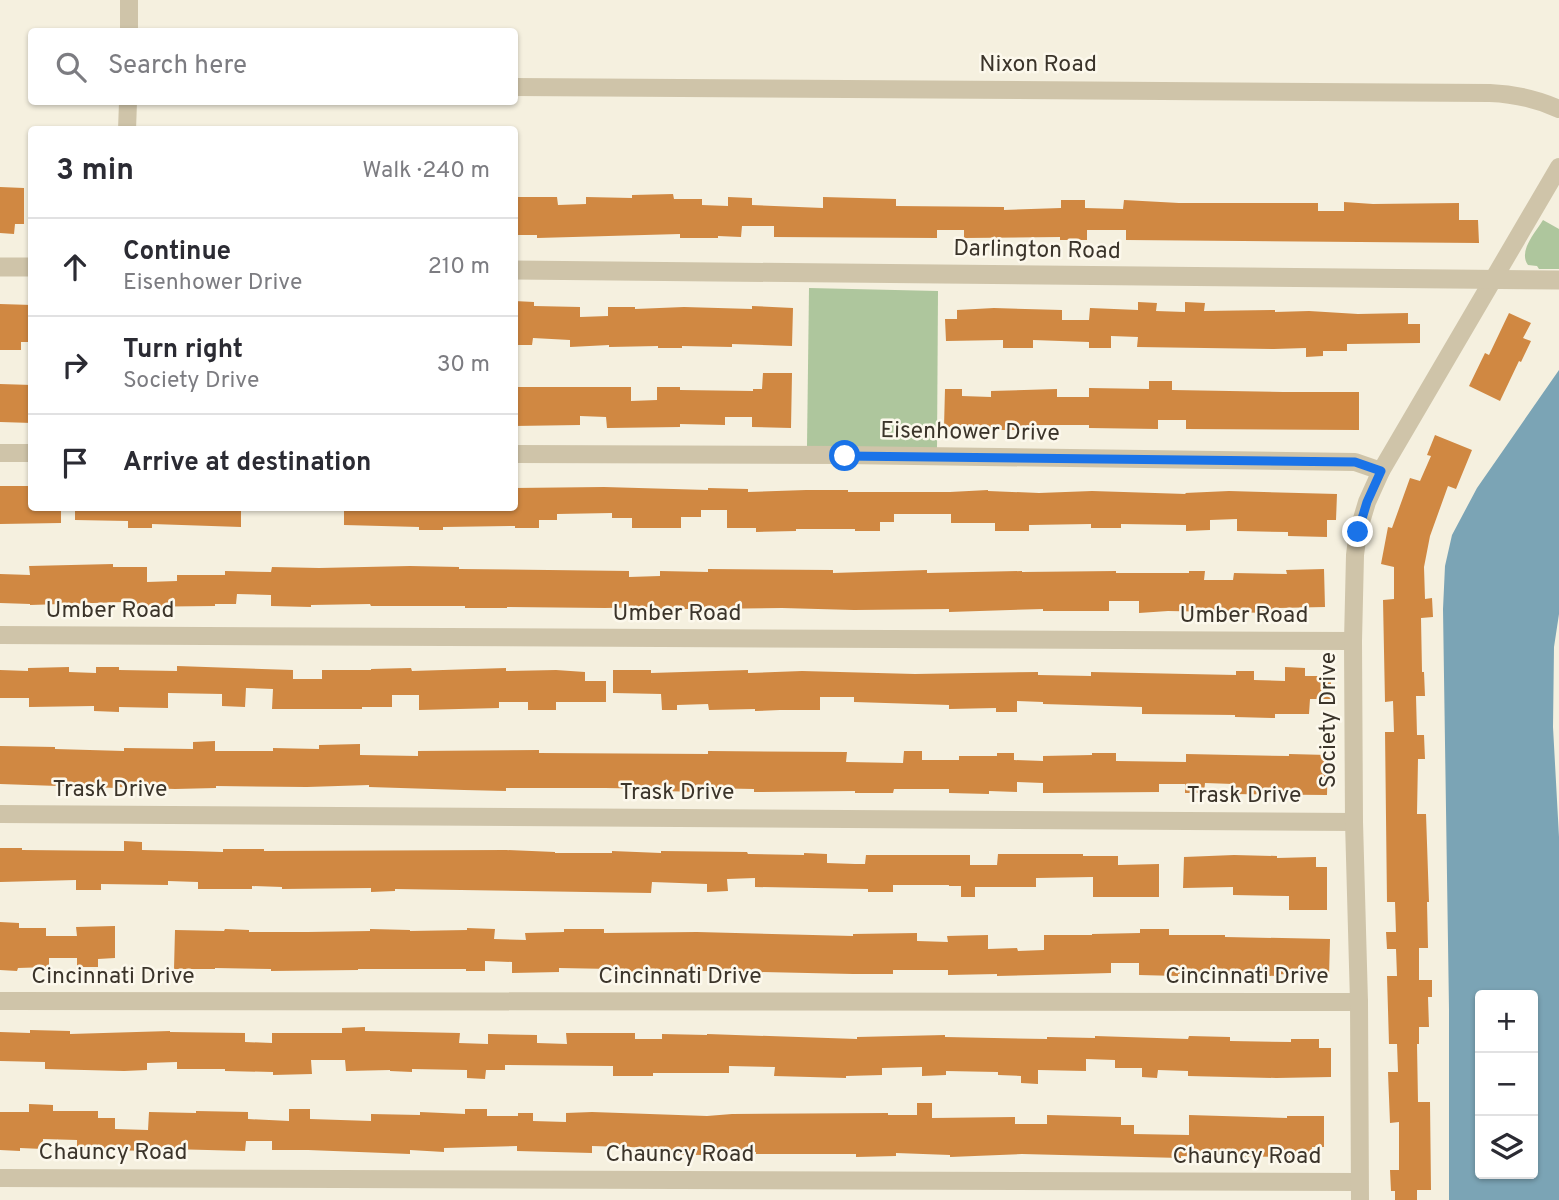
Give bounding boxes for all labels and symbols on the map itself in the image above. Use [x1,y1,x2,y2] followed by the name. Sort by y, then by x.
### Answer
[979,51,1097,80] street label: Nixon Road
[953,235,1121,267] street label: Darlington Road
[880,417,1060,449] street label: Eisenhower Drive
[829,440,860,471] route start
[1342,516,1373,547] route end
[46,597,174,626] street label: Umber Road
[613,600,741,629] street label: Umber Road
[1180,602,1308,631] street label: Umber Road
[1315,652,1344,788] street label: Society Drive
[53,776,167,805] street label: Trask Drive
[620,779,734,808] street label: Trask Drive
[1187,782,1301,811] street label: Trask Drive
[31,963,195,992] street label: Cincinnati Drive
[598,963,762,992] street label: Cincinnati Drive
[1165,963,1329,992] street label: Cincinnati Drive
[39,1139,187,1168] street label: Chauncy Road
[606,1141,754,1170] street label: Chauncy Road
[1173,1143,1321,1172] street label: Chauncy Road

